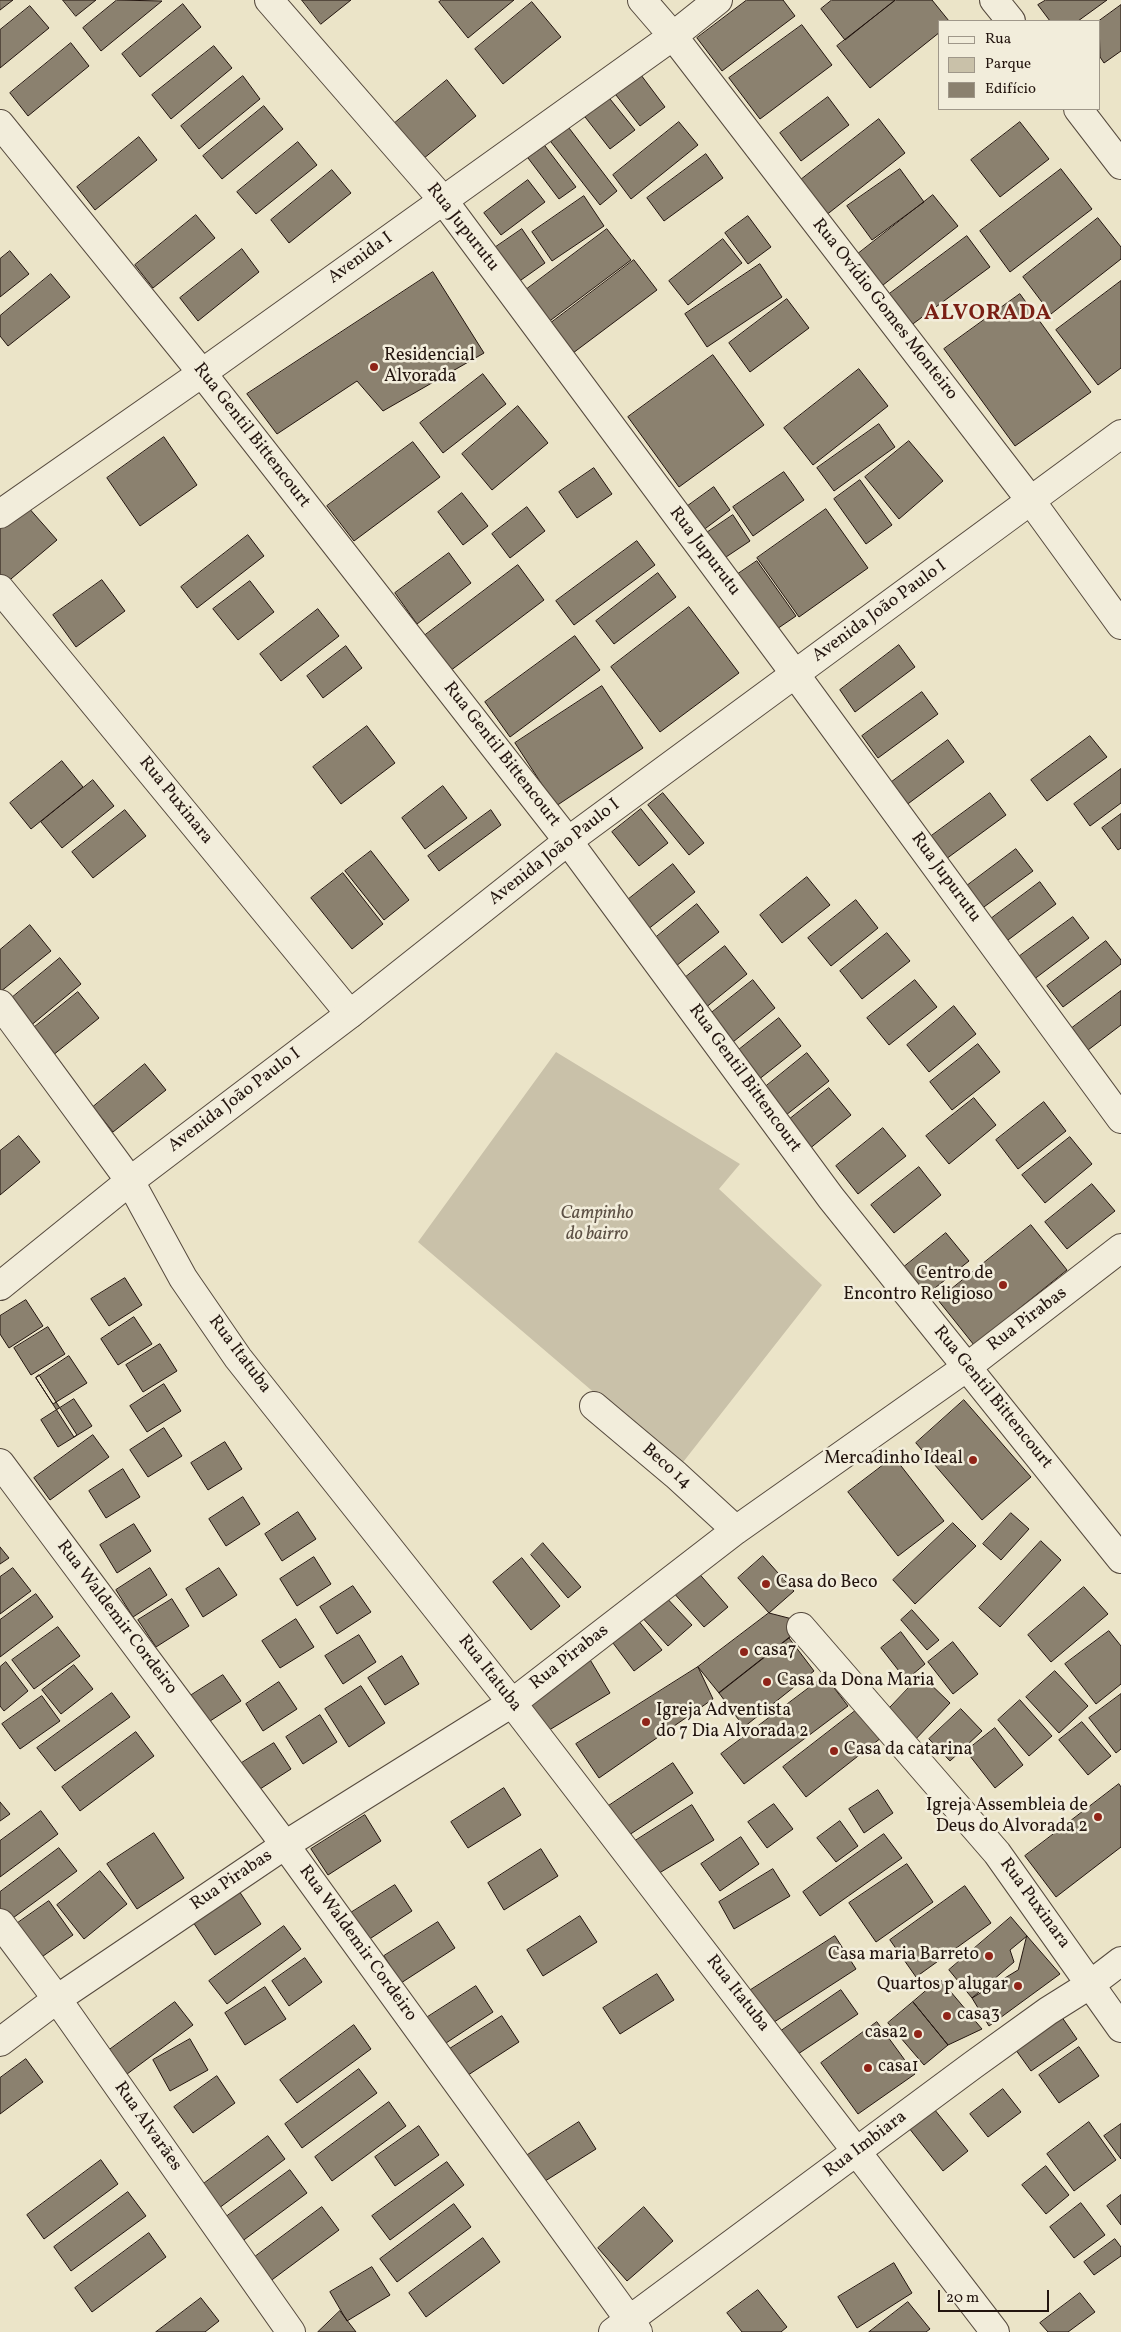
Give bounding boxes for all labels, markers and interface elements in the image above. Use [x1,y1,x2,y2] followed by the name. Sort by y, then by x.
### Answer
[938,20,1101,110] legend
[985,29,1011,50] text: Rua
[985,54,1031,75] text: Parque
[985,79,1036,100] text: Edifício
[421,180,503,276] street label: Rua Jupurutu
[806,215,962,405] street label: Rua Ovídio Gomes Monteiro
[324,228,398,290] street label: Avenida I
[923,302,1053,328] district label: ALVORADA
[384,346,475,388] place label: Residencial Alvorada
[188,359,314,513] street label: Rua Gentil Bittencourt
[368,361,380,373] marker: Residencial Alvorada
[664,503,744,601] street label: Rua Jupurutu
[809,556,951,668] street label: Avenida João Paulo I
[438,678,564,832] street label: Rua Gentil Bittencourt
[133,753,217,849] street label: Rua Puxinara
[485,795,625,911] street label: Avenida João Paulo I
[905,829,985,927] street label: Rua Jupurutu
[683,1001,805,1157] street label: Rua Gentil Bittencourt
[164,1044,306,1158] street label: Avenida João Paulo I
[560,1204,634,1246] park label: Campinho do bairro
[843,1264,993,1306] place label: Centro de Encontro Religioso
[997,1279,1009,1291] marker: Centro de Encontro Religioso
[984,1283,1072,1357] street label: Rua Pirabas
[203,1312,275,1398] street label: Rua Itatuba
[928,1322,1056,1474] street label: Rua Gentil Bittencourt
[637,1440,695,1494] street label: Beco 14
[824,1449,963,1471] place label: Mercadinho Ideal
[967,1454,979,1466] marker: Mercadinho Ideal
[51,1537,181,1699] street label: Rua Waldemir Cordeiro
[776,1573,878,1595] place label: Casa do Beco
[760,1578,772,1590] marker: Casa do Beco
[526,1621,614,1695] street label: Rua Pirabas
[452,1631,526,1717] street label: Rua Itatuba
[754,1641,796,1663] place label: casa7
[738,1646,750,1658] marker: casa7
[777,1671,934,1693] place label: Casa da Dona Maria
[761,1676,773,1688] marker: Casa da Dona Maria
[656,1701,809,1744] place label: Igreja Adventista do 7 Dia Alvorada 2
[640,1716,652,1728] marker: Igreja Adventista do 7 Dia Alvorada 2
[844,1740,972,1762] place label: Casa da catarina
[828,1745,840,1757] marker: Casa da catarina
[926,1796,1088,1838] place label: Igreja Assembleia de Deus do Alvorada 2
[1092,1811,1104,1823] marker: Igreja Assembleia de Deus do Alvorada 2
[187,1846,277,1916] street label: Rua Pirabas
[994,1855,1074,1953] street label: Rua Puxinara
[293,1862,421,2026] street label: Rua Waldemir Cordeiro
[828,1945,979,1967] place label: Casa maria Barreto
[983,1950,995,1962] marker: Casa maria Barreto
[700,1951,774,2037] street label: Rua Itatuba
[877,1975,1008,1997] place label: Quartos p alugar
[1012,1980,1024,1992] marker: Quartos p alugar
[957,2005,1000,2027] place label: casa3
[941,2010,953,2022] marker: casa3
[865,2023,908,2045] place label: casa2
[912,2028,924,2040] marker: casa2
[878,2057,919,2079] place label: casa1
[862,2062,874,2074] marker: casa1
[108,2078,186,2176] street label: Rua Alvarães
[820,2107,912,2183] street label: Rua Imbiara
[941,2280,1052,2312] scale bar
[946,2288,979,2309] text: 20 m

